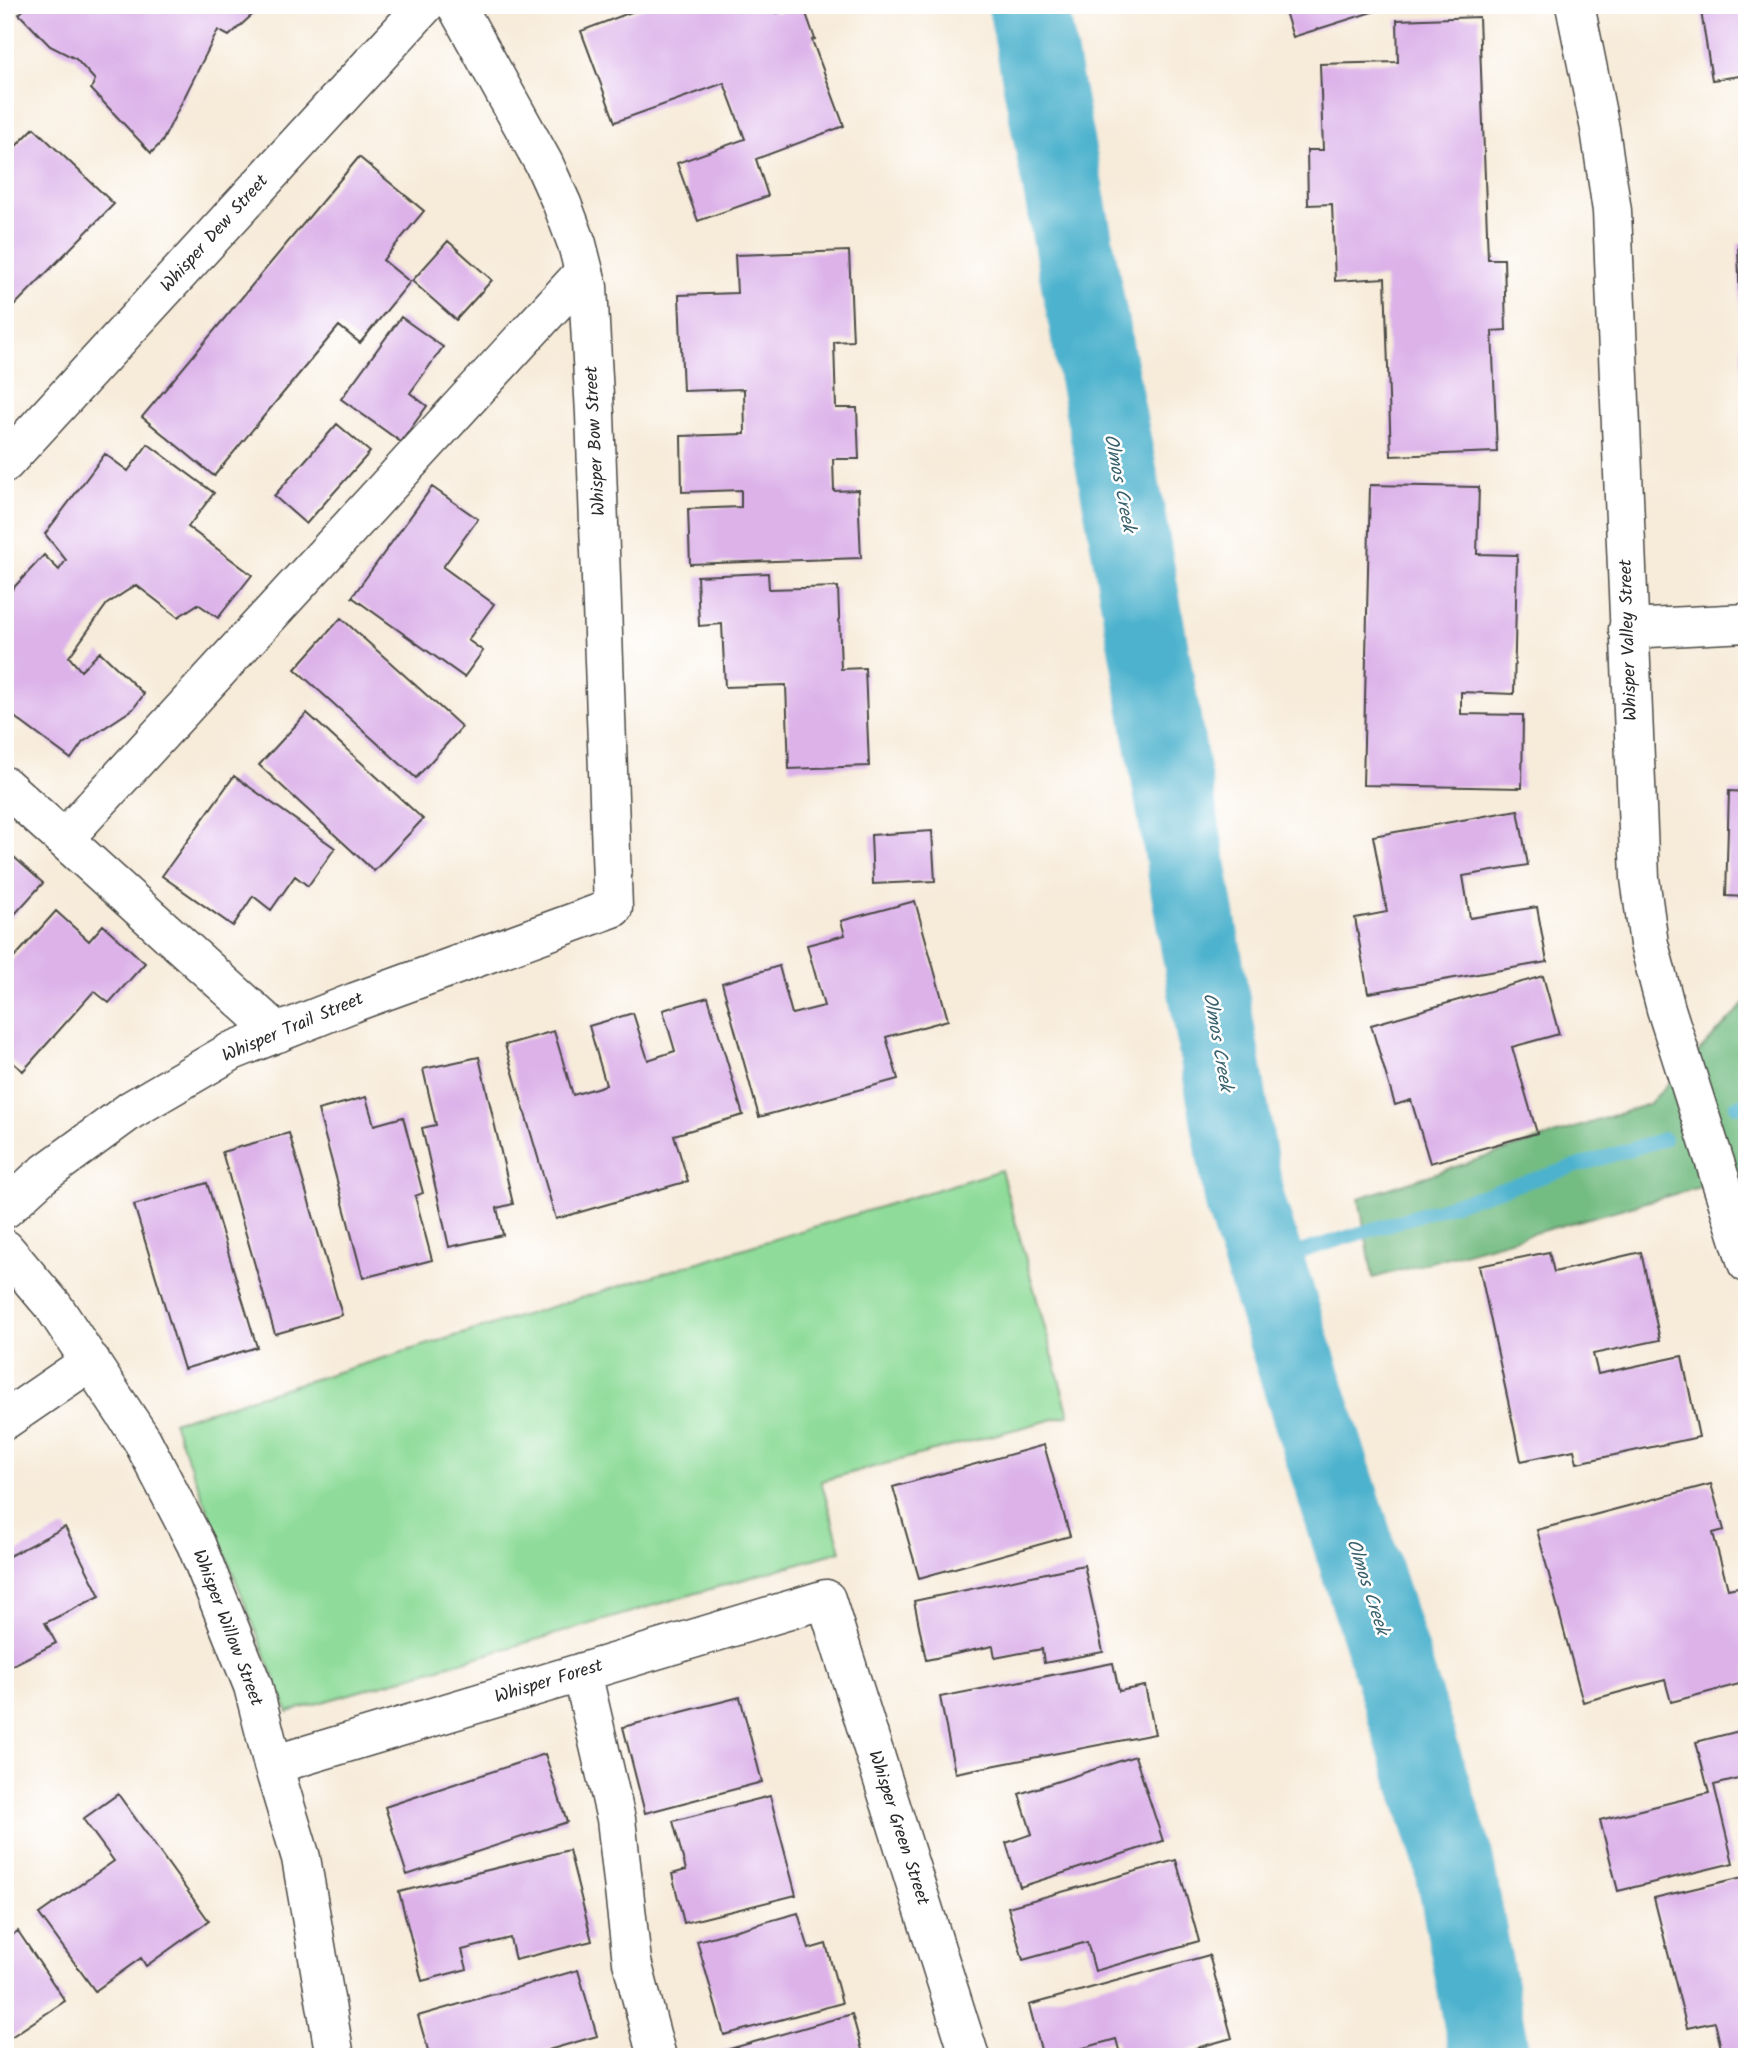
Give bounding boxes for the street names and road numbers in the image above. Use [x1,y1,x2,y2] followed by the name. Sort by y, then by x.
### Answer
[154,168,277,300] street label: Whisper Dew Street
[578,364,614,517] street label: Whisper Bow Street
[1612,558,1646,721] street label: Whisper Valley Street
[218,985,369,1071] street label: Whisper Trail Street
[184,1545,271,1712] street label: Whisper Willow Street
[491,1651,608,1712] street label: Whisper Forest
[859,1747,937,1910] street label: Whisper Green Street

